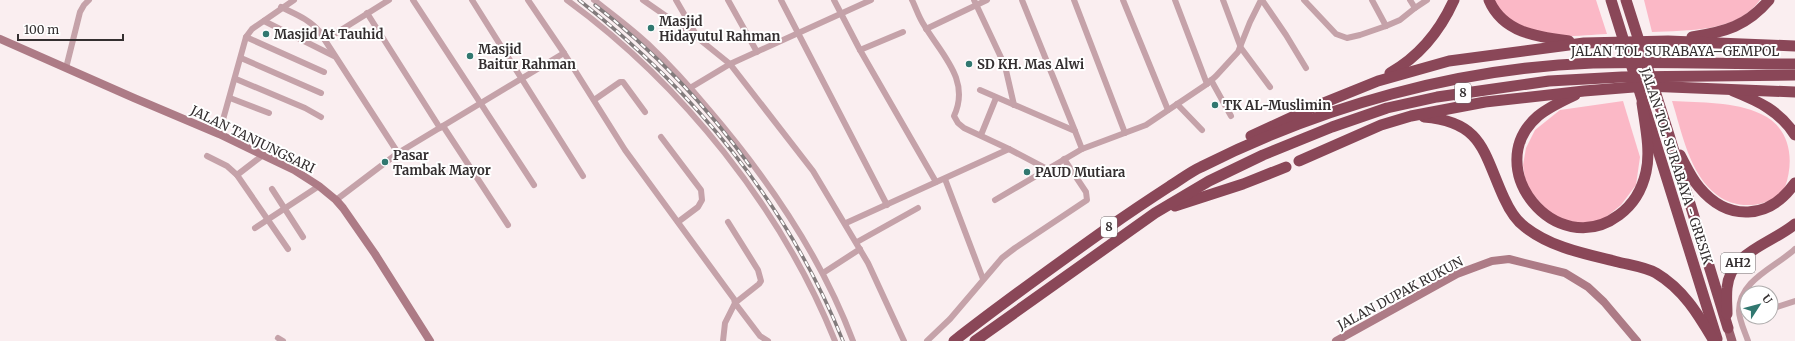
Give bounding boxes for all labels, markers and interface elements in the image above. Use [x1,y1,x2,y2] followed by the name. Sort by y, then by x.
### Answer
[659,13,781,45] place label: Masjid Hidayutul Rahman
[18,16,123,42] scale bar
[24,22,59,37] text: 100 m
[646,23,656,33] marker: Masjid Hidayutul Rahman
[274,26,383,43] place label: Masjid At Tauhid
[261,29,271,39] marker: Masjid At Tauhid
[478,41,576,73] place label: Masjid Baitur Rahman
[1570,43,1779,60] street label: JALAN TOL SURABAYA–GEMPOL
[465,51,475,61] marker: Masjid Baitur Rahman
[977,56,1085,73] place label: SD KH. Mas Alwi
[964,59,974,69] marker: SD KH. Mas Alwi
[1636,65,1717,267] street label: JALAN TOL SURABAYA - GRESIK
[1455,83,1471,103] road number: 8
[1223,97,1331,114] place label: TK AL-Muslimin
[1210,100,1220,110] marker: TK AL-Muslimin
[187,101,318,177] street label: JALAN TANJUNGSARI
[393,147,491,179] place label: Pasar Tambak Mayor
[380,157,390,167] marker: Pasar Tambak Mayor
[1035,164,1125,181] place label: PAUD Mutiara
[1022,167,1032,177] marker: PAUD Mutiara
[1101,217,1117,237] road number: 8
[1334,253,1466,334] street label: JALAN DUPAK RUKUN
[1721,253,1755,273] road number: AH2
[1739,285,1779,325] north arrow
[1759,292,1776,307] text: U

